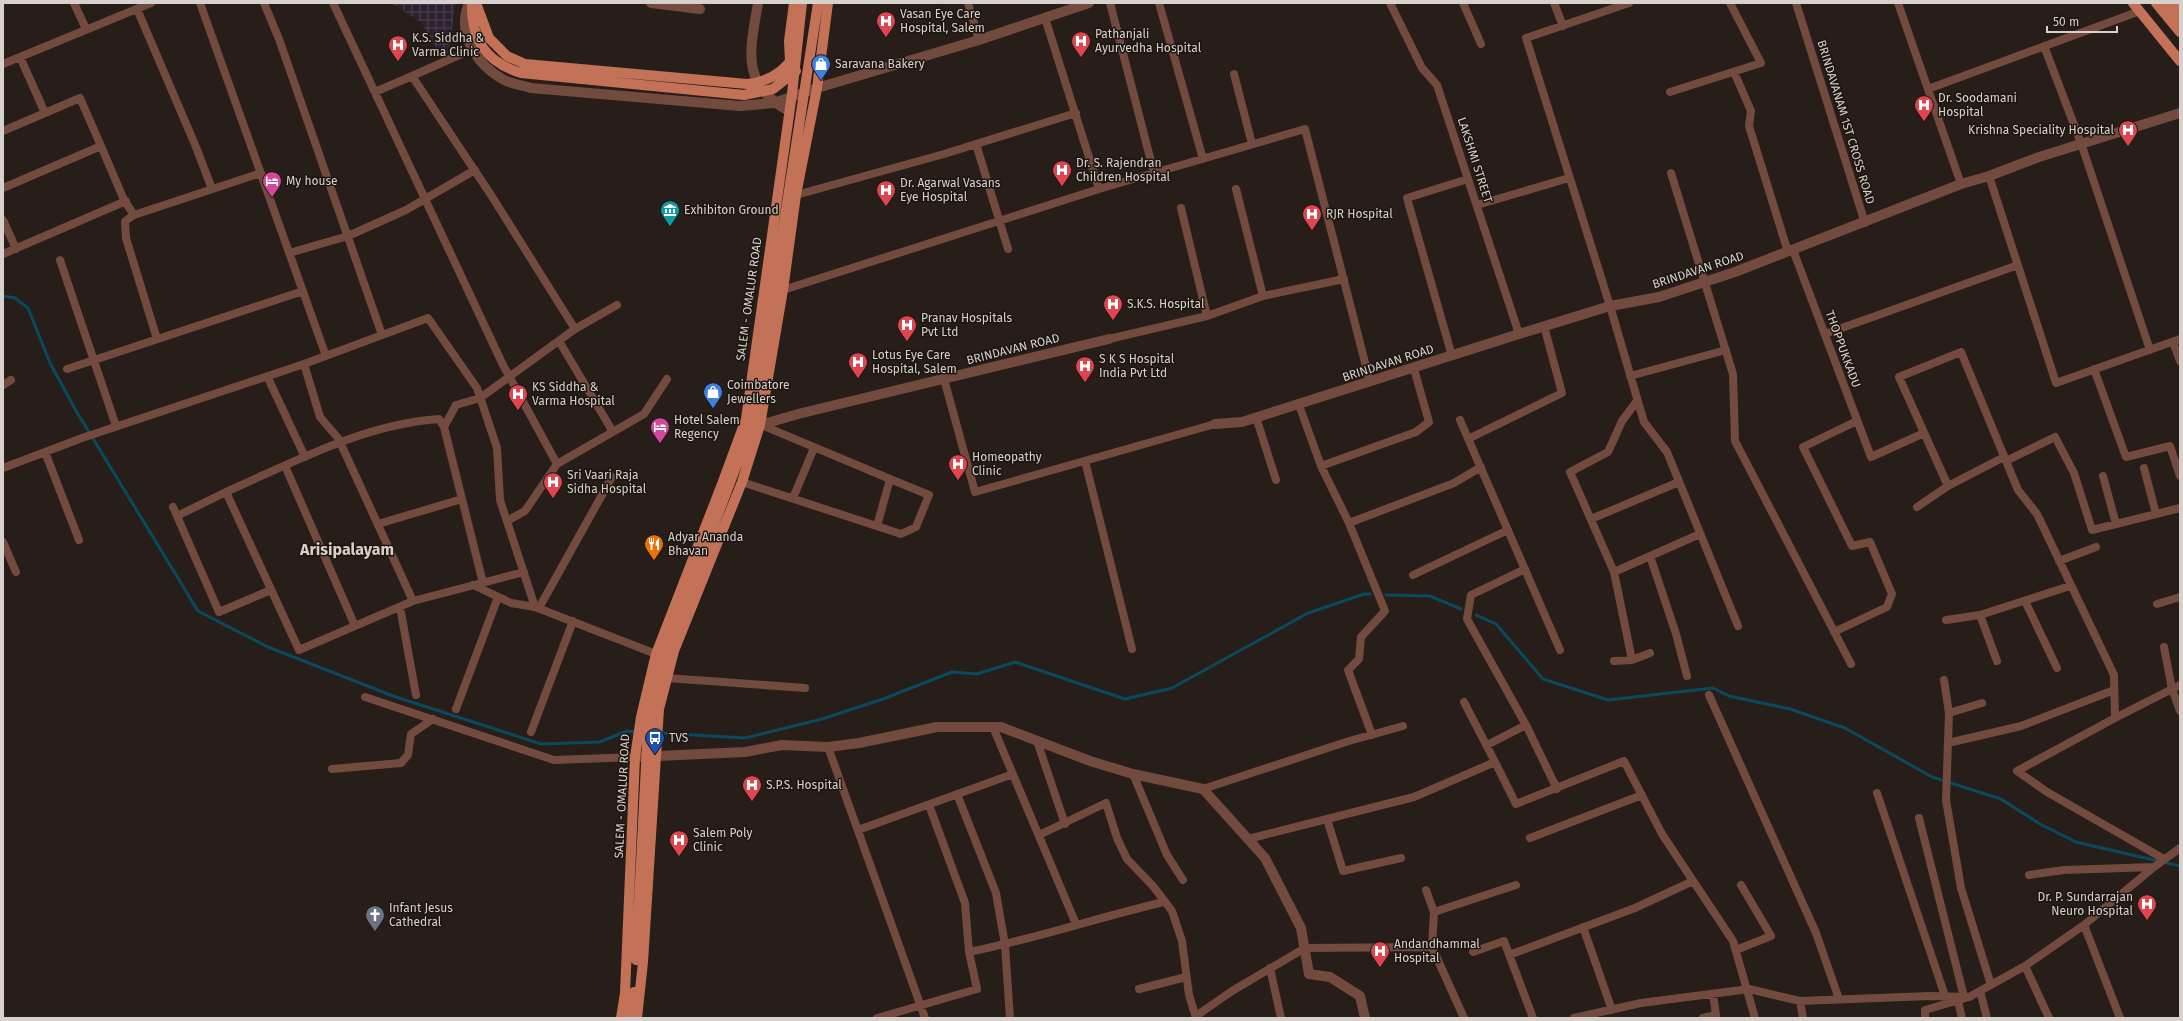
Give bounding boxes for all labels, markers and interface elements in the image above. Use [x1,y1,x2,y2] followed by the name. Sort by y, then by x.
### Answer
[900,7,985,35] place label: Vasan Eye Care Hospital, Salem
[2047,8,2117,34] scale bar
[875,10,897,38] hospital icon: Vasan Eye Care Hospital, Salem
[2053,15,2079,29] text: 50 m
[1095,27,1202,55] place label: Pathanjali Ayurvedha Hospital
[1070,30,1092,58] hospital icon: Pathanjali Ayurvedha Hospital
[412,31,485,59] place label: K.S. Siddha & Varma Clinic
[387,34,409,62] hospital icon: K.S. Siddha & Varma Clinic
[1814,38,1878,206] street label: BRINDAVANAM 1ST CROSS ROAD
[810,53,832,81] shop icon: Saravana Bakery
[835,57,925,71] place label: Saravana Bakery
[1938,91,2017,119] place label: Dr. Soodamani Hospital
[1913,94,1935,122] hospital icon: Dr. Soodamani Hospital
[1455,115,1496,205] street label: LAKSHMI STREET
[2117,119,2139,147] hospital icon: Krishna Speciality Hospital
[1968,123,2114,137] place label: Krishna Speciality Hospital
[1076,156,1171,184] place label: Dr. S. Rajendran Children Hospital
[1051,159,1073,187] hospital icon: Dr. S. Rajendran Children Hospital
[261,170,283,198] hotel icon: My house
[286,174,338,188] place label: My house
[900,176,1001,204] place label: Dr. Agarwal Vasans Eye Hospital
[875,179,897,207] hospital icon: Dr. Agarwal Vasans Eye Hospital
[659,199,681,227] museum icon: Exhibiton Ground
[684,203,779,217] place label: Exhibiton Ground
[1301,203,1323,231] hospital icon: RJR Hospital
[1326,207,1393,221] place label: RJR Hospital
[733,236,765,362] street label: SALEM - OMALUR ROAD
[1651,249,1746,291] street label: BRINDAVAN ROAD
[1102,293,1124,321] hospital icon: S.K.S. Hospital
[1127,297,1205,311] place label: S.K.S. Hospital
[1823,308,1863,390] street label: THOPPUKKADU
[921,311,1012,339] place label: Pranav Hospitals Pvt Ltd
[896,314,918,342] hospital icon: Pranav Hospitals Pvt Ltd
[965,331,1061,367] street label: BRINDAVAN ROAD
[1341,342,1436,384] street label: BRINDAVAN ROAD
[872,348,957,376] place label: Lotus Eye Care Hospital, Salem
[847,351,869,379] hospital icon: Lotus Eye Care Hospital, Salem
[1099,352,1175,380] place label: S K S Hospital India Pvt Ltd
[1074,355,1096,383] hospital icon: S K S Hospital India Pvt Ltd
[727,378,790,406] place label: Coimbatore Jewellers
[532,380,615,408] place label: KS Siddha & Varma Hospital
[702,381,724,409] shop icon: Coimbatore Jewellers
[507,383,529,411] hospital icon: KS Siddha & Varma Hospital
[674,413,740,441] place label: Hotel Salem Regency
[649,416,671,444] hotel icon: Hotel Salem Regency
[972,450,1042,478] place label: Homeopathy Clinic
[947,453,969,481] hospital icon: Homeopathy Clinic
[567,468,647,496] place label: Sri Vaari Raja Sidha Hospital
[542,471,564,499] hospital icon: Sri Vaari Raja Sidha Hospital
[668,530,743,558] place label: Adyar Ananda Bhavan
[643,533,665,561] restaurant icon: Adyar Ananda Bhavan
[299,540,394,559] district label: Arisipalayam
[644,727,666,755] bus stop icon: TVS
[669,731,689,745] place label: TVS
[612,733,632,859] street label: SALEM - OMALUR ROAD
[741,774,763,802] hospital icon: S.P.S. Hospital
[766,778,842,792] place label: S.P.S. Hospital
[693,826,752,854] place label: Salem Poly Clinic
[668,829,690,857] hospital icon: Salem Poly Clinic
[2038,890,2133,918] place label: Dr. P. Sundarrajan Neuro Hospital
[2136,893,2158,921] hospital icon: Dr. P. Sundarrajan Neuro Hospital
[389,901,453,929] place label: Infant Jesus Cathedral
[364,904,386,932] church icon: Infant Jesus Cathedral
[1394,937,1480,965] place label: Andandhammal Hospital
[1369,940,1391,968] hospital icon: Andandhammal Hospital

